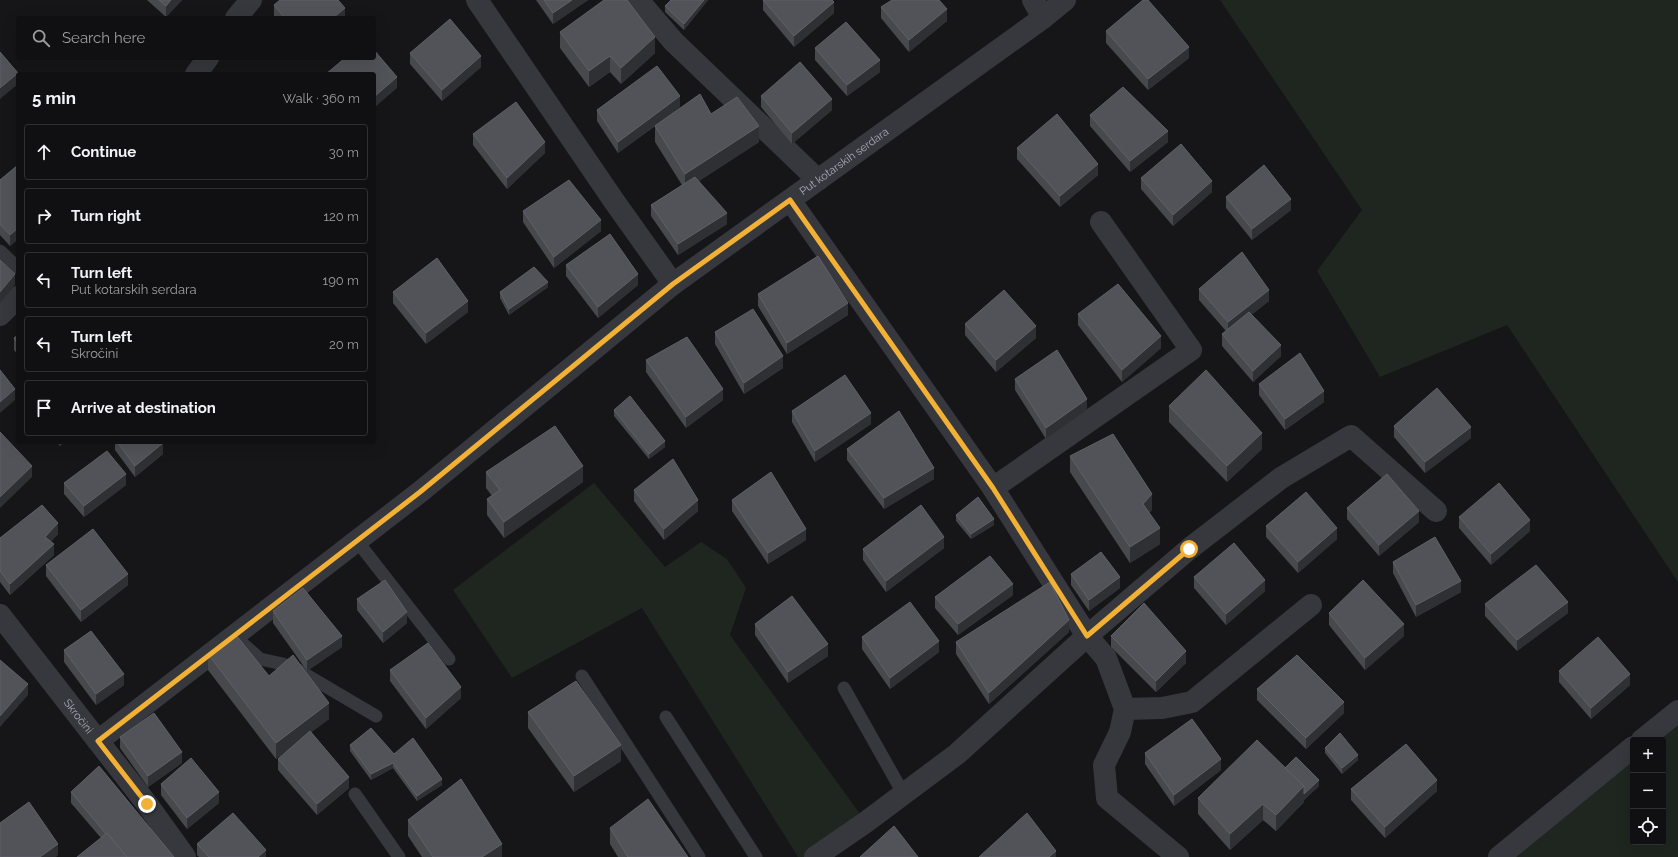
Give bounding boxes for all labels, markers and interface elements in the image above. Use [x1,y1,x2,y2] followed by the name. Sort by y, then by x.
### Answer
[16,16,376,60] search box
[30,27,52,49] icon: search
[62,29,145,47] text: Search here
[32,88,76,108] text: 5 min
[282,91,360,106] text: Walk · 360 m
[797,125,891,198] street label: Put kotarskih serdara
[33,141,55,163] icon: ahead
[71,143,136,161] text: Continue
[329,145,359,160] text: 30 m
[33,205,55,227] icon: right
[71,207,141,225] text: Turn right
[323,209,359,224] text: 120 m
[71,264,132,282] text: Turn left
[33,269,55,291] icon: left
[323,273,359,288] text: 190 m
[71,282,197,297] text: Put kotarskih serdara
[71,328,132,346] text: Turn left
[33,333,55,355] icon: left
[329,337,359,352] text: 20 m
[71,346,118,361] text: Skročini
[33,397,55,419] icon: arrive
[71,399,216,417] text: Arrive at destination
[1180,540,1198,558] route start
[61,697,96,736] street label: Skročini
[1630,737,1666,845] map controls
[1630,737,1666,773] button: +
[1630,773,1666,809] button: −
[138,795,156,813] route end
[1630,809,1666,845] button: locate

